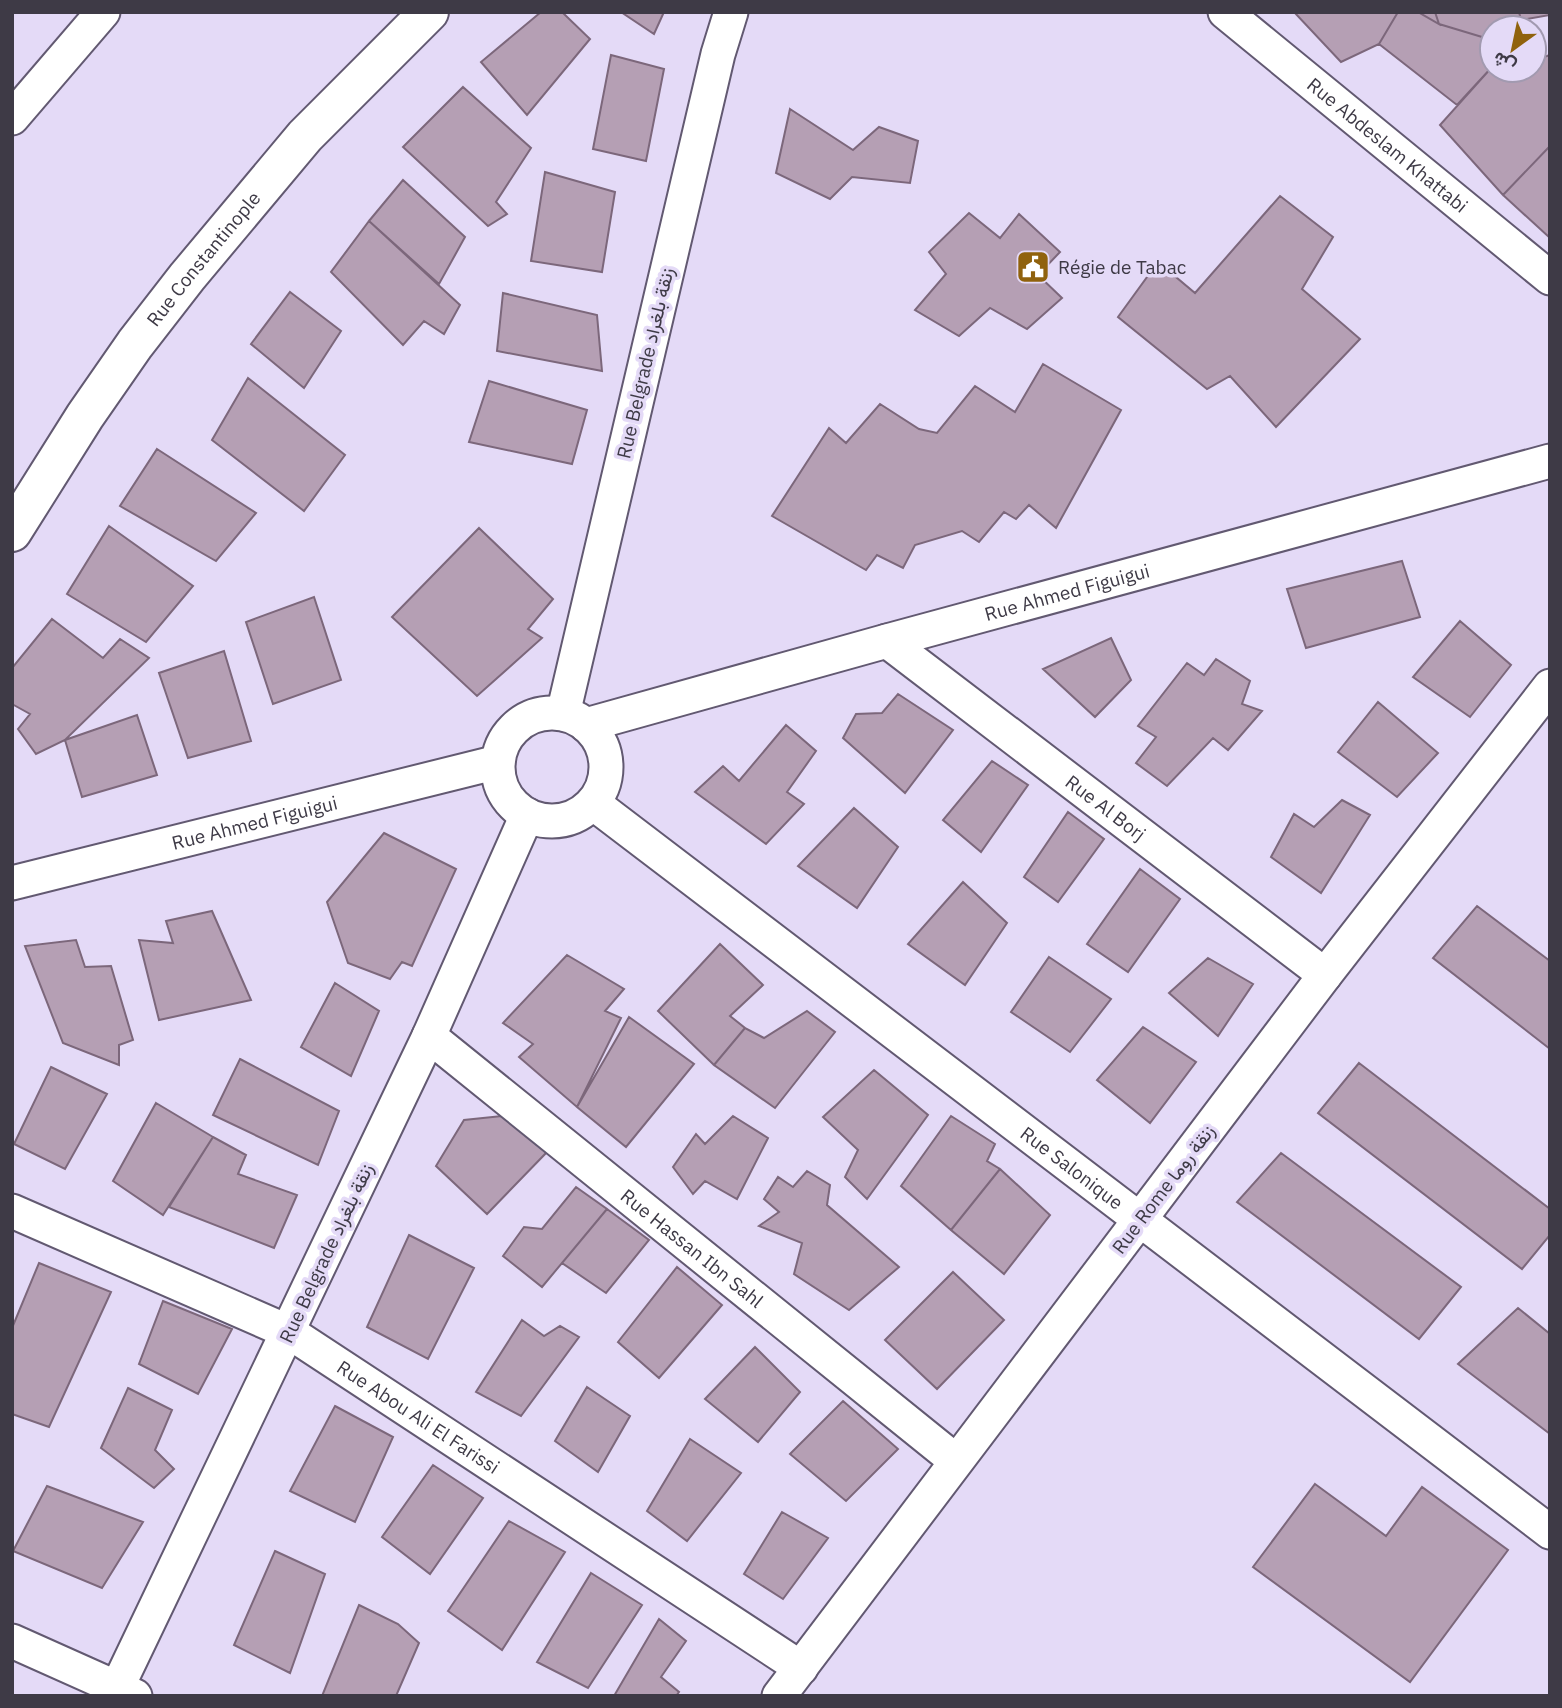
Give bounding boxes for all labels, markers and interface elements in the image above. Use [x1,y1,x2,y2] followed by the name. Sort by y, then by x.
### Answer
[1478,14,1548,84] north arrow
[1487,47,1520,80] text: ش
[1302,72,1473,218] street label: Rue Abdeslam Khattabi
[141,186,266,331] street label: Rue Constantinople
[1014,248,1052,286] public building icon: Régie de Tabac
[1058,255,1187,279] place label: Régie de Tabac
[611,265,679,461] street label: Rue Belgrade زنقة بلغراد
[982,558,1152,626] street label: Rue Ahmed Figuigui
[1061,770,1151,846] street label: Rue Al Borj
[169,790,340,855] street label: Rue Ahmed Figuigui
[1106,1119,1220,1259] street label: Rue Rome زنقة روما
[1016,1121,1128,1215] street label: Rue Salonique
[274,1159,378,1347] street label: Rue Belgrade زنقة بلغراد
[616,1183,768,1313] street label: Rue Hassan Ibn Sahl
[333,1355,504,1479] street label: Rue Abou Ali El Farissi

